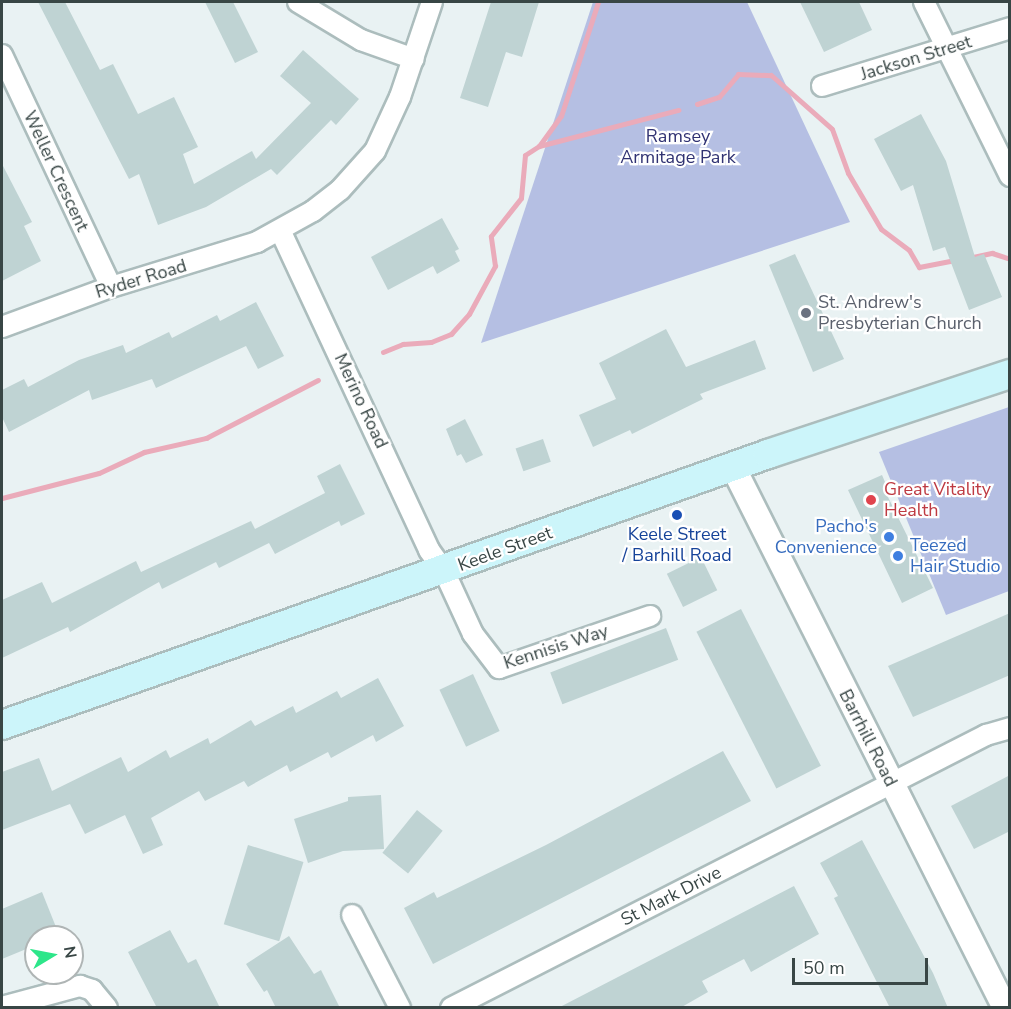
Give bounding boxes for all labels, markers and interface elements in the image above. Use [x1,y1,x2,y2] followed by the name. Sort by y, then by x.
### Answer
[858,31,974,85] street label: Jackson Street
[19,107,93,235] street label: Weller Crescent
[620,126,736,168] park label: Ramsey Armitage Park
[93,255,189,303] street label: Ryder Road
[818,292,982,334] place label: St. Andrew's Presbyterian Church
[799,306,813,320] marker: St. Andrew's Presbyterian Church
[330,350,392,452] street label: Merino Road
[884,479,991,522] place label: Great Vitality Health
[862,491,880,509] marker: Great Vitality Health
[670,508,684,522] marker: Keele Street / Barhill Road
[775,516,877,558] place label: Pacho's Convenience
[455,522,555,576] street label: Keele Street
[622,524,732,566] place label: Keele Street / Barhill Road
[882,530,896,544] marker: Pacho's Convenience
[910,535,1001,578] place label: Teezed Hair Studio
[891,549,905,563] marker: Teezed Hair Studio
[501,620,611,674] street label: Kennisis Way
[834,686,902,790] street label: Barrhill Road
[617,861,725,931] street label: St Mark Drive
[24,925,84,985] north arrow
[58,944,82,960] text: N
[795,946,932,984] scale bar
[803,956,845,980] text: 50 m

